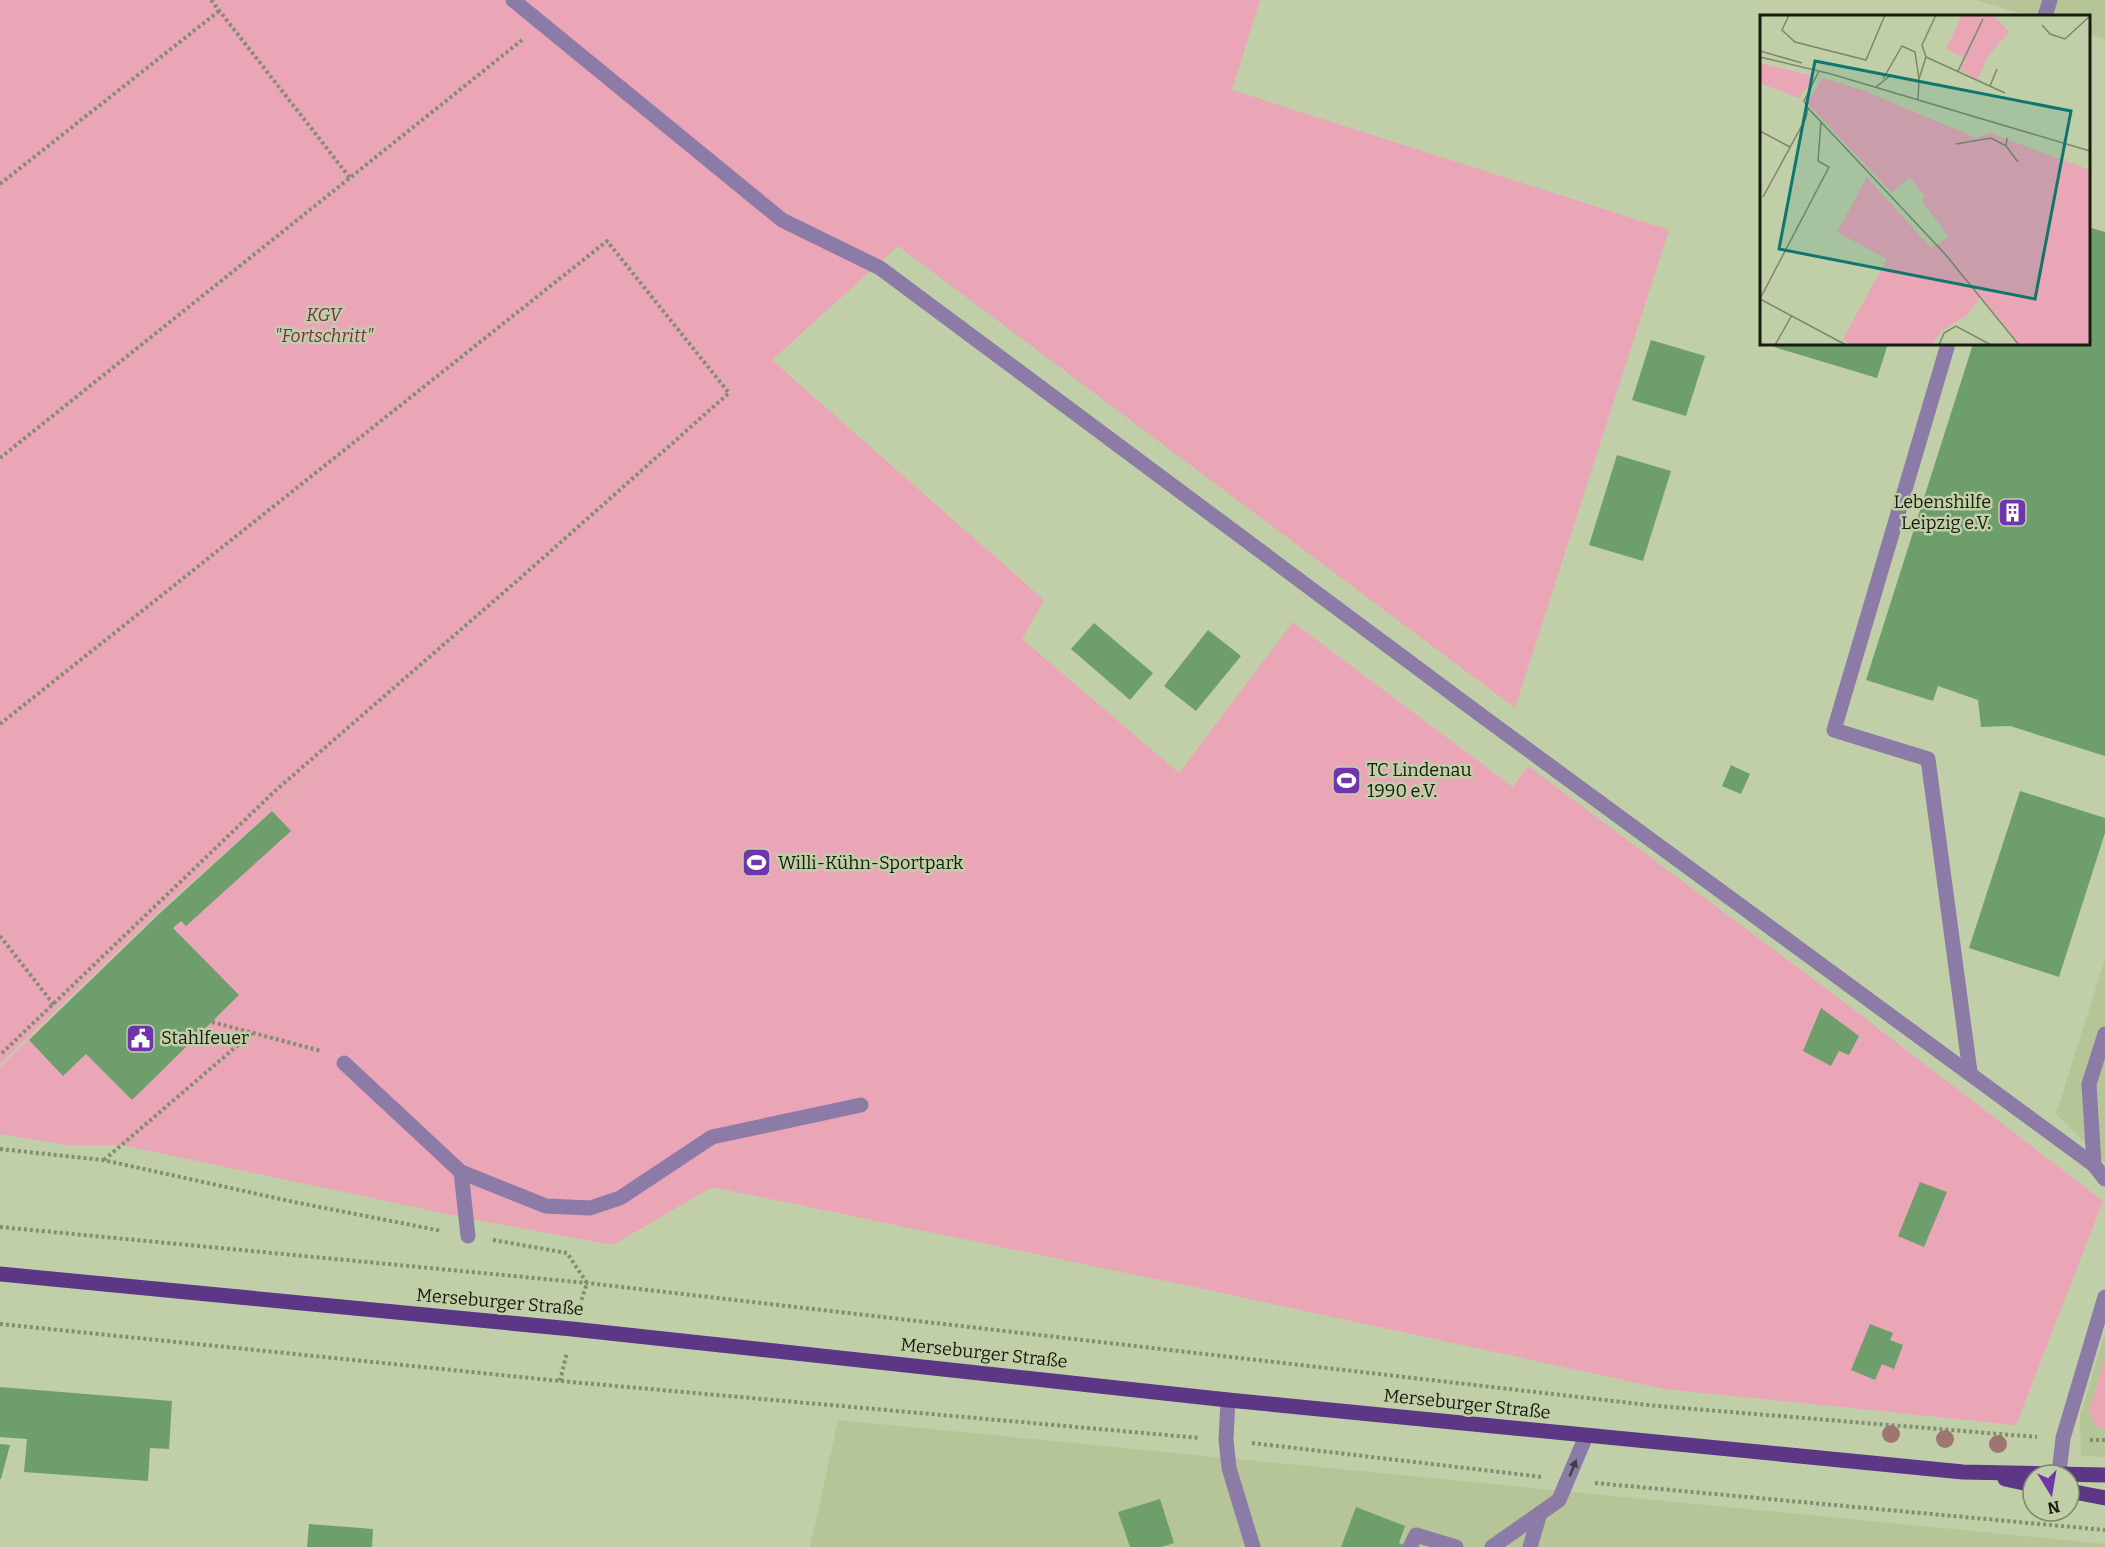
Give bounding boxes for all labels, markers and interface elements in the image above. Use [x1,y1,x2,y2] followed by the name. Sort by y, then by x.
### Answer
[1760,15,2090,345] inset map
[275,304,374,347] park label: KGV "Fortschritt"
[1894,491,1991,534] place label: Lebenshilfe Leipzig e.V.
[1996,496,2028,528] building icon: Lebenshilfe Leipzig e.V.
[1367,759,1472,802] place label: TC Lindenau 1990 e.V.
[1330,764,1362,796] sports icon: TC Lindenau 1990 e.V.
[741,847,773,879] sports icon: Willi-Kühn-Sportpark
[778,852,964,874] place label: Willi-Kühn-Sportpark
[124,1022,156,1054] public building icon: Stahlfeuer
[161,1027,249,1049] place label: Stahlfeuer
[415,1284,585,1320] street label: Merseburger Straße
[899,1333,1069,1373] street label: Merseburger Straße
[1382,1384,1552,1424] street label: Merseburger Straße
[1569,1459,1578,1477] one-way arrow
[2021,1463,2081,1523] north arrow
[2046,1497,2062,1518] text: N

